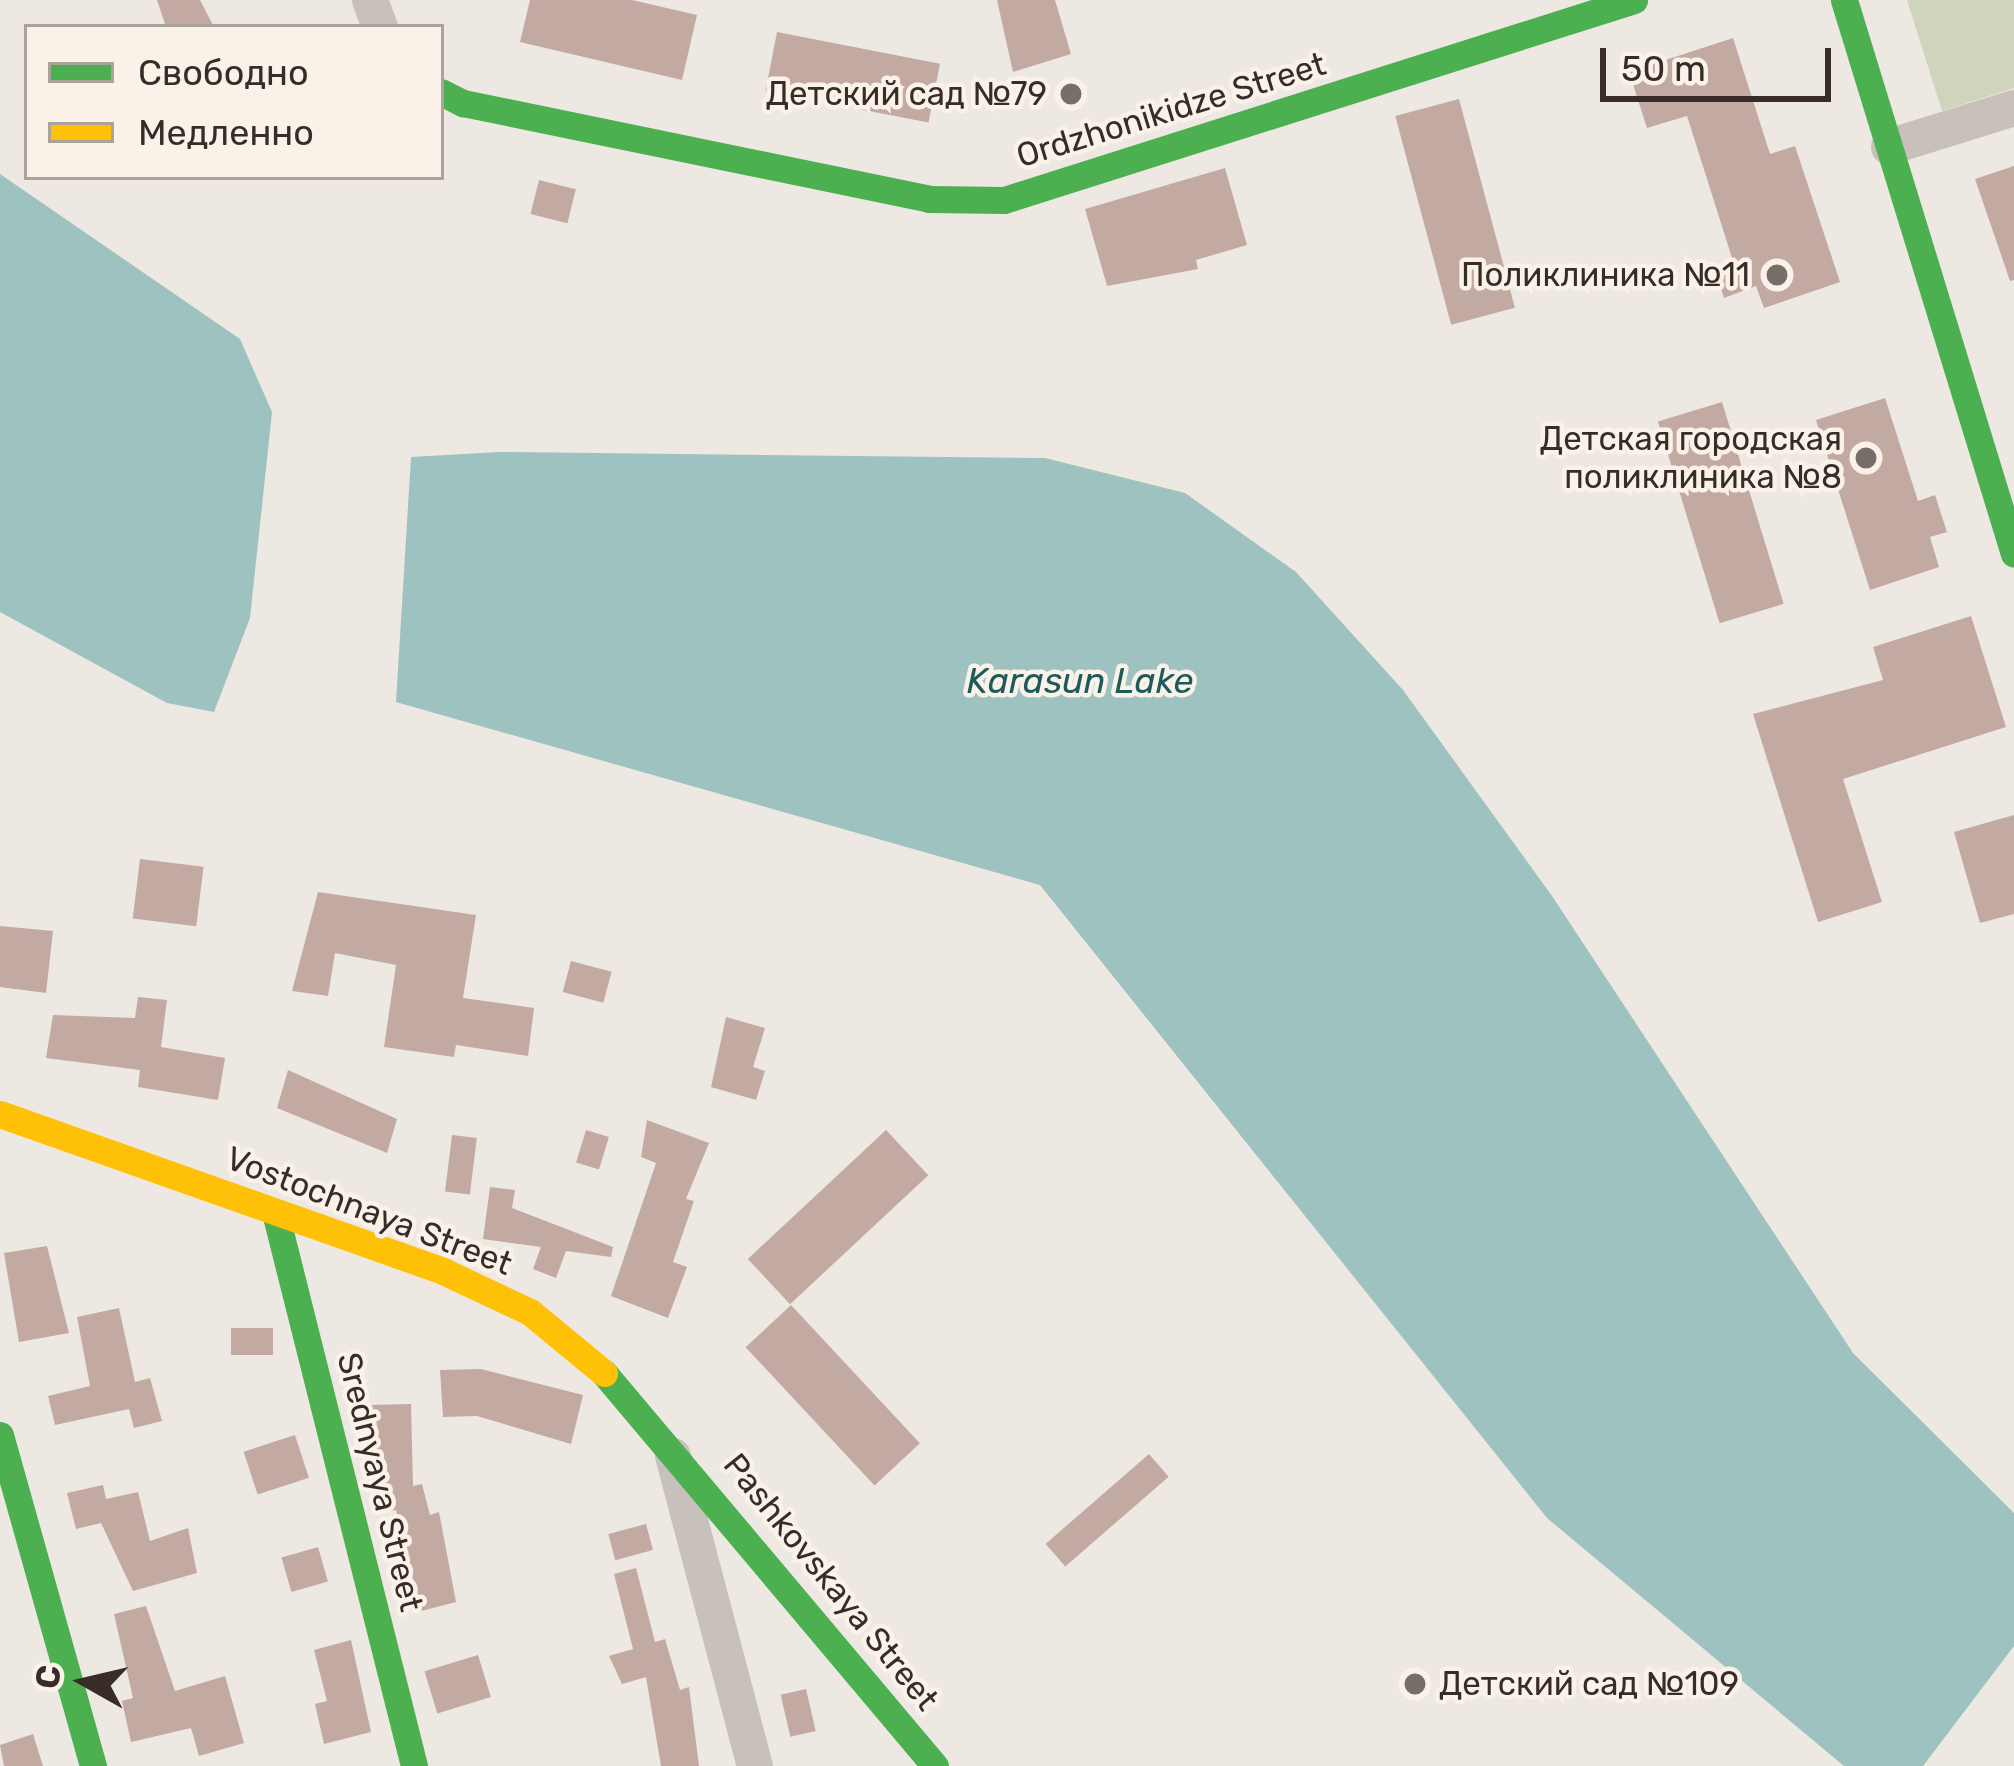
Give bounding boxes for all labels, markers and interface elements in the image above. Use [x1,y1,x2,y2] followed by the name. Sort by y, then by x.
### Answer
[24,24,444,180] legend
[1606,24,1837,98] scale bar
[1012,44,1330,176] street label: Ordzhonikidze Street
[1621,47,1706,90] text: 50 m
[138,51,309,94] text: Свободно
[766,74,1047,114] place label: Детский сад №79
[1058,81,1084,107] marker: Детский сад №79
[138,111,314,154] text: Медленно
[1461,255,1750,295] place label: Поликлиника №11
[1761,259,1793,291] marker: Поликлиника №11
[1540,419,1842,497] place label: Детская городская поликлиника №8
[1853,445,1879,471] marker: Детская городская поликлиника №8
[967,659,1193,703] water label: Karasun Lake
[221,1138,517,1284] street label: Vostochnaya Street
[329,1349,431,1615] street label: Srednyaya Street
[715,1446,947,1718] street label: Pashkovskaya Street
[24,1622,144,1742] north arrow
[27,1663,69,1691] text: С
[1439,1664,1739,1704] place label: Детский сад №109
[1402,1671,1428,1697] marker: Детский сад №109

